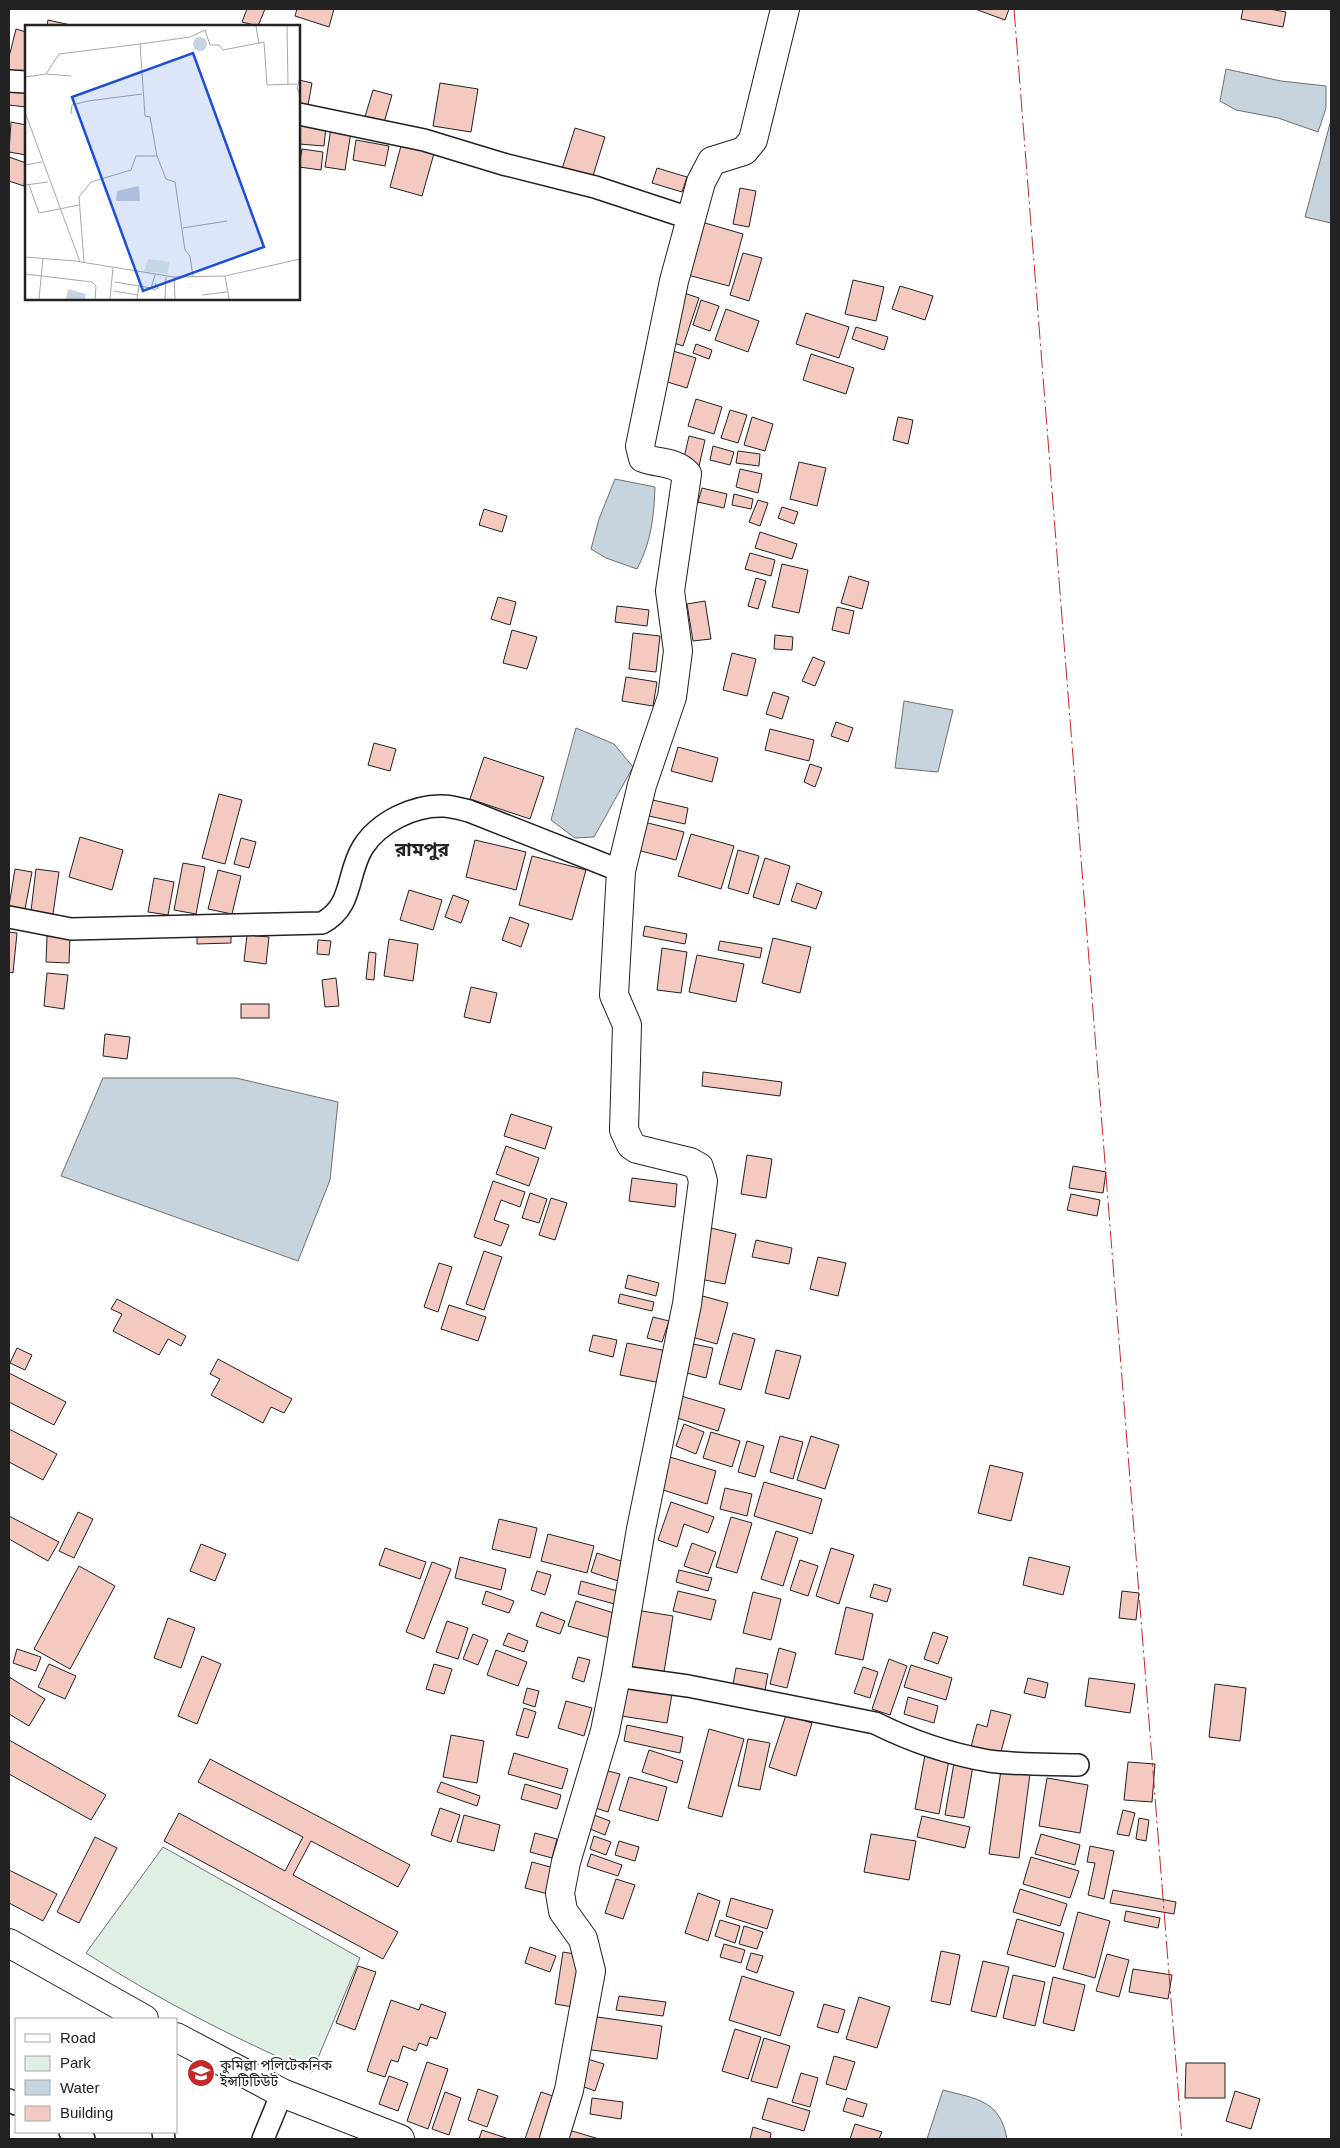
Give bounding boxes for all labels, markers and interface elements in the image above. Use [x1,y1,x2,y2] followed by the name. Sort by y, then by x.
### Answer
[25,25,300,300] inset map
[394,839,450,861] district label: রামপুর
[15,2018,178,2133] legend
[60,2029,96,2046] text: Road
[60,2054,91,2071] text: Park
[219,2057,333,2089] place label: কুমিল্লা পলিটেকনিক ইন্সটিটিউট
[186,2058,216,2088] school or university icon: কুমিল্লা পলিটেকনিক ইন্সটিটিউট
[60,2079,99,2096] text: Water
[60,2104,113,2121] text: Building

